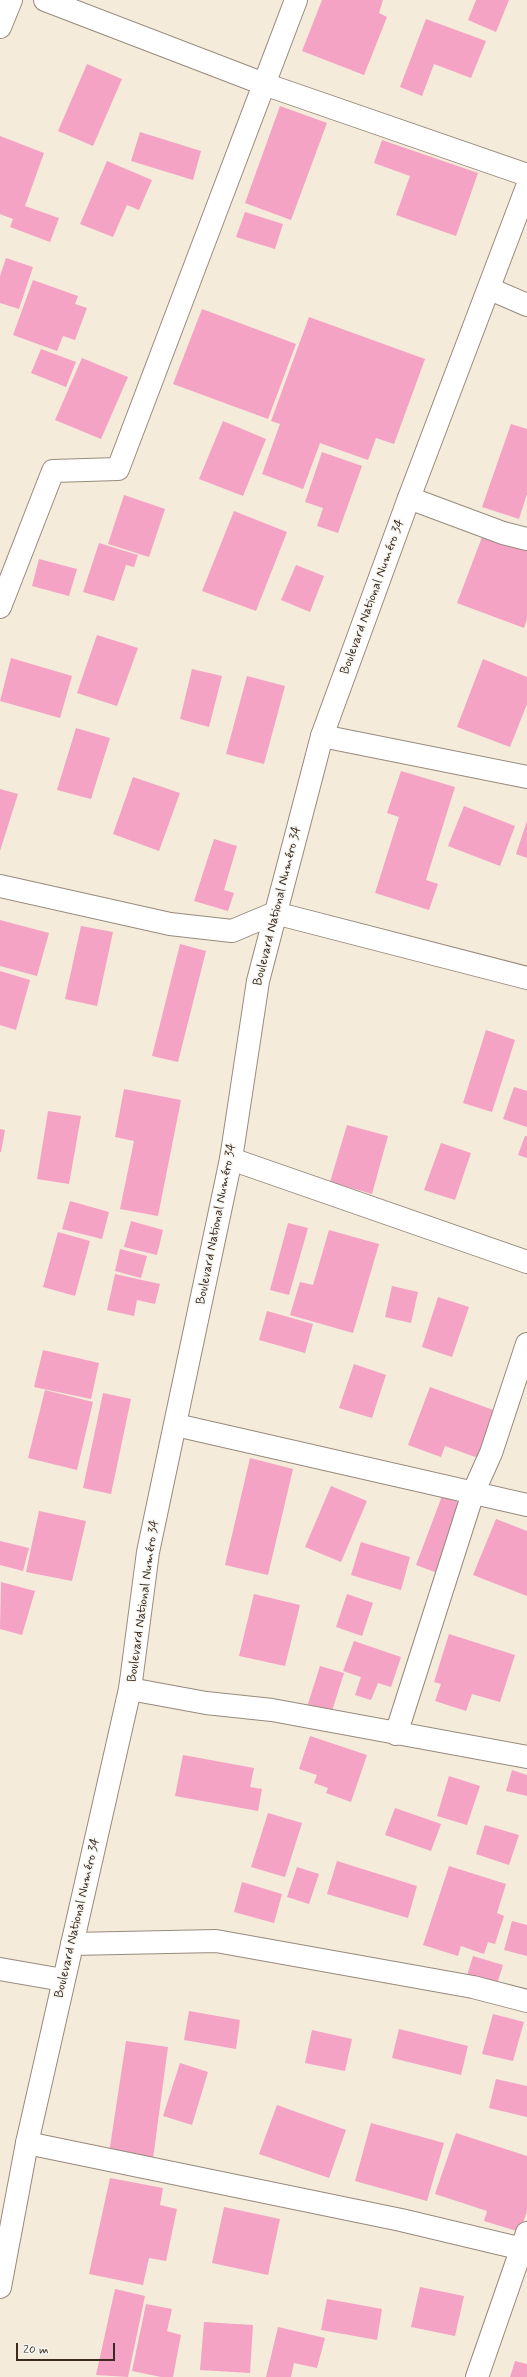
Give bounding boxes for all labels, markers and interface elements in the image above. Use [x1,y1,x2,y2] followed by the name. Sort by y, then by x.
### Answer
[338,517,408,677] street label: Boulevard National Numéro 34
[251,825,305,987] street label: Boulevard National Numéro 34
[194,1142,240,1306] street label: Boulevard National Numéro 34
[125,1519,163,1683] street label: Boulevard National Numéro 34
[52,1836,104,2000] street label: Boulevard National Numéro 34
[18,2335,117,2361] scale bar
[23,2342,49,2358] text: 20 m

